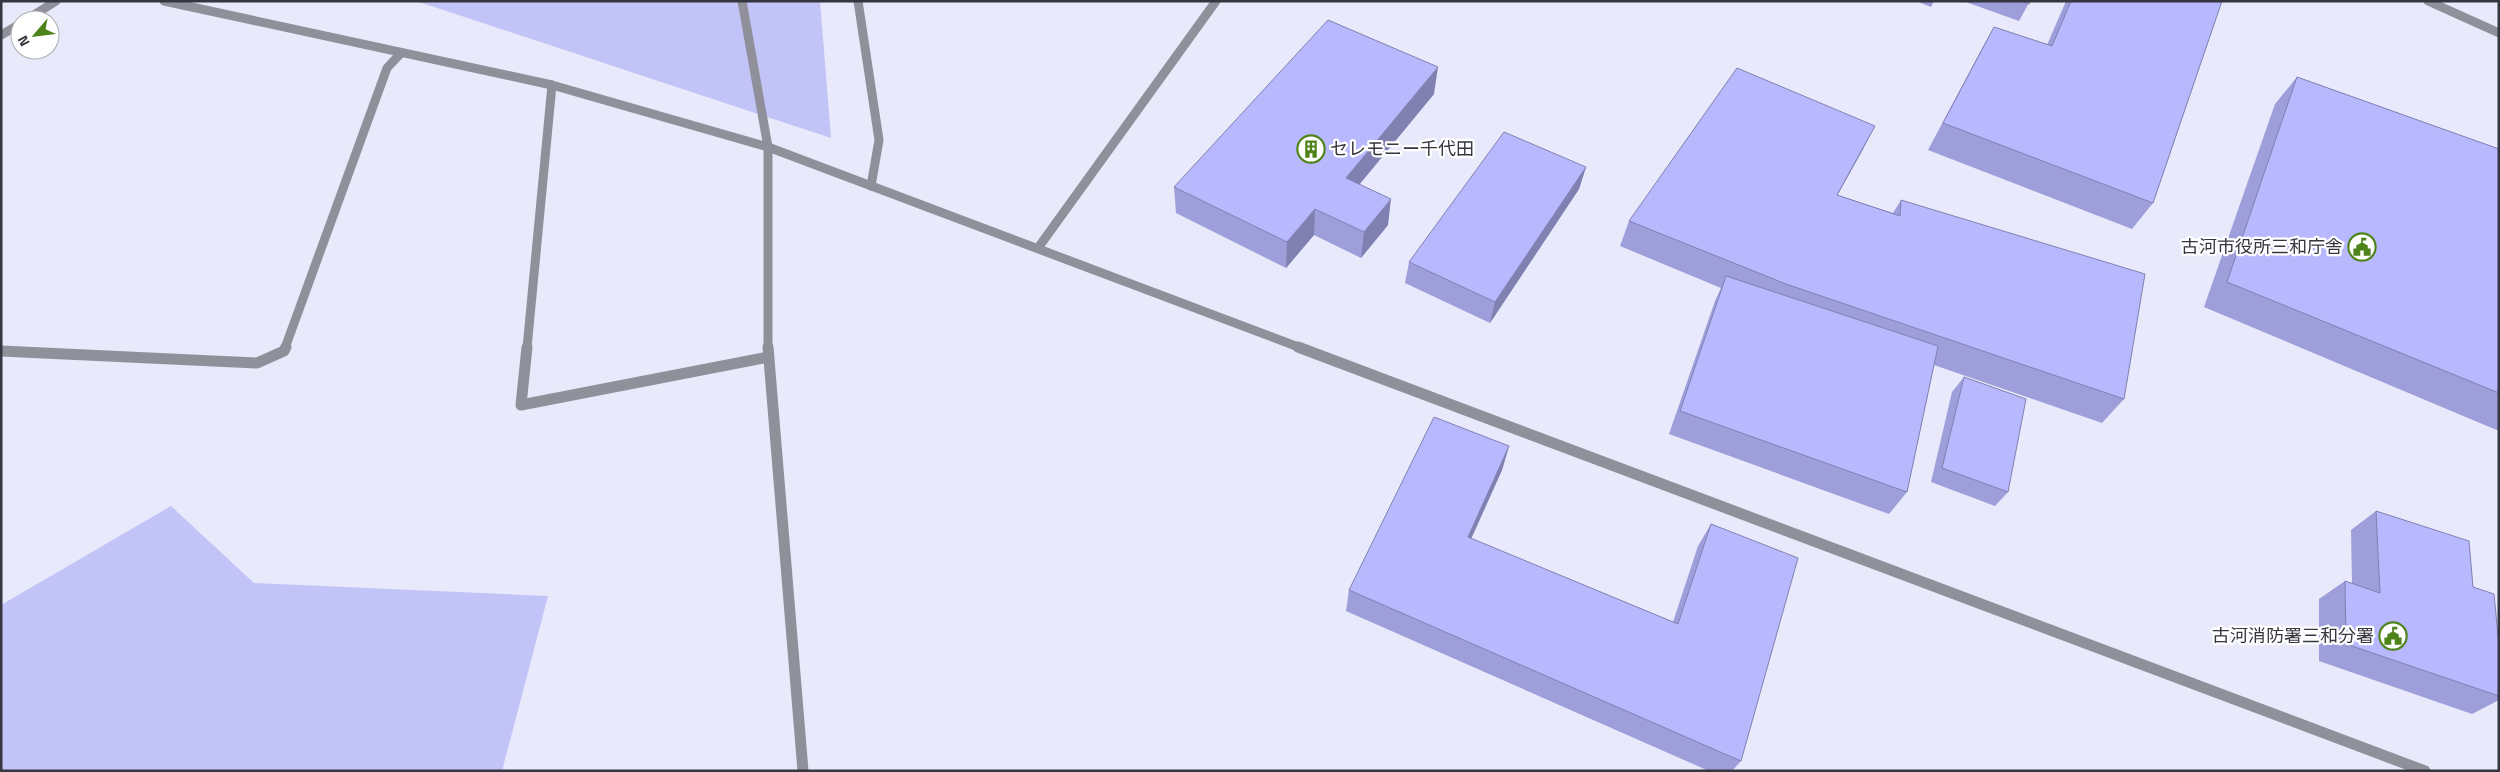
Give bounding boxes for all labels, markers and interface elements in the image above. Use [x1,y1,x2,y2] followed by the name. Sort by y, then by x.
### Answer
[10,10,60,60] north arrow
[12,32,35,51] text: N
[1296,134,1326,164] building icon: セレモニー千代田
[1330,135,1474,162] place label: セレモニー千代田
[2347,232,2377,262] public building icon: 古河市役所三和庁舎
[2181,233,2343,260] place label: 古河市役所三和庁舎
[2378,621,2408,651] public building icon: 古河消防署三和分署
[2212,622,2374,649] place label: 古河消防署三和分署

